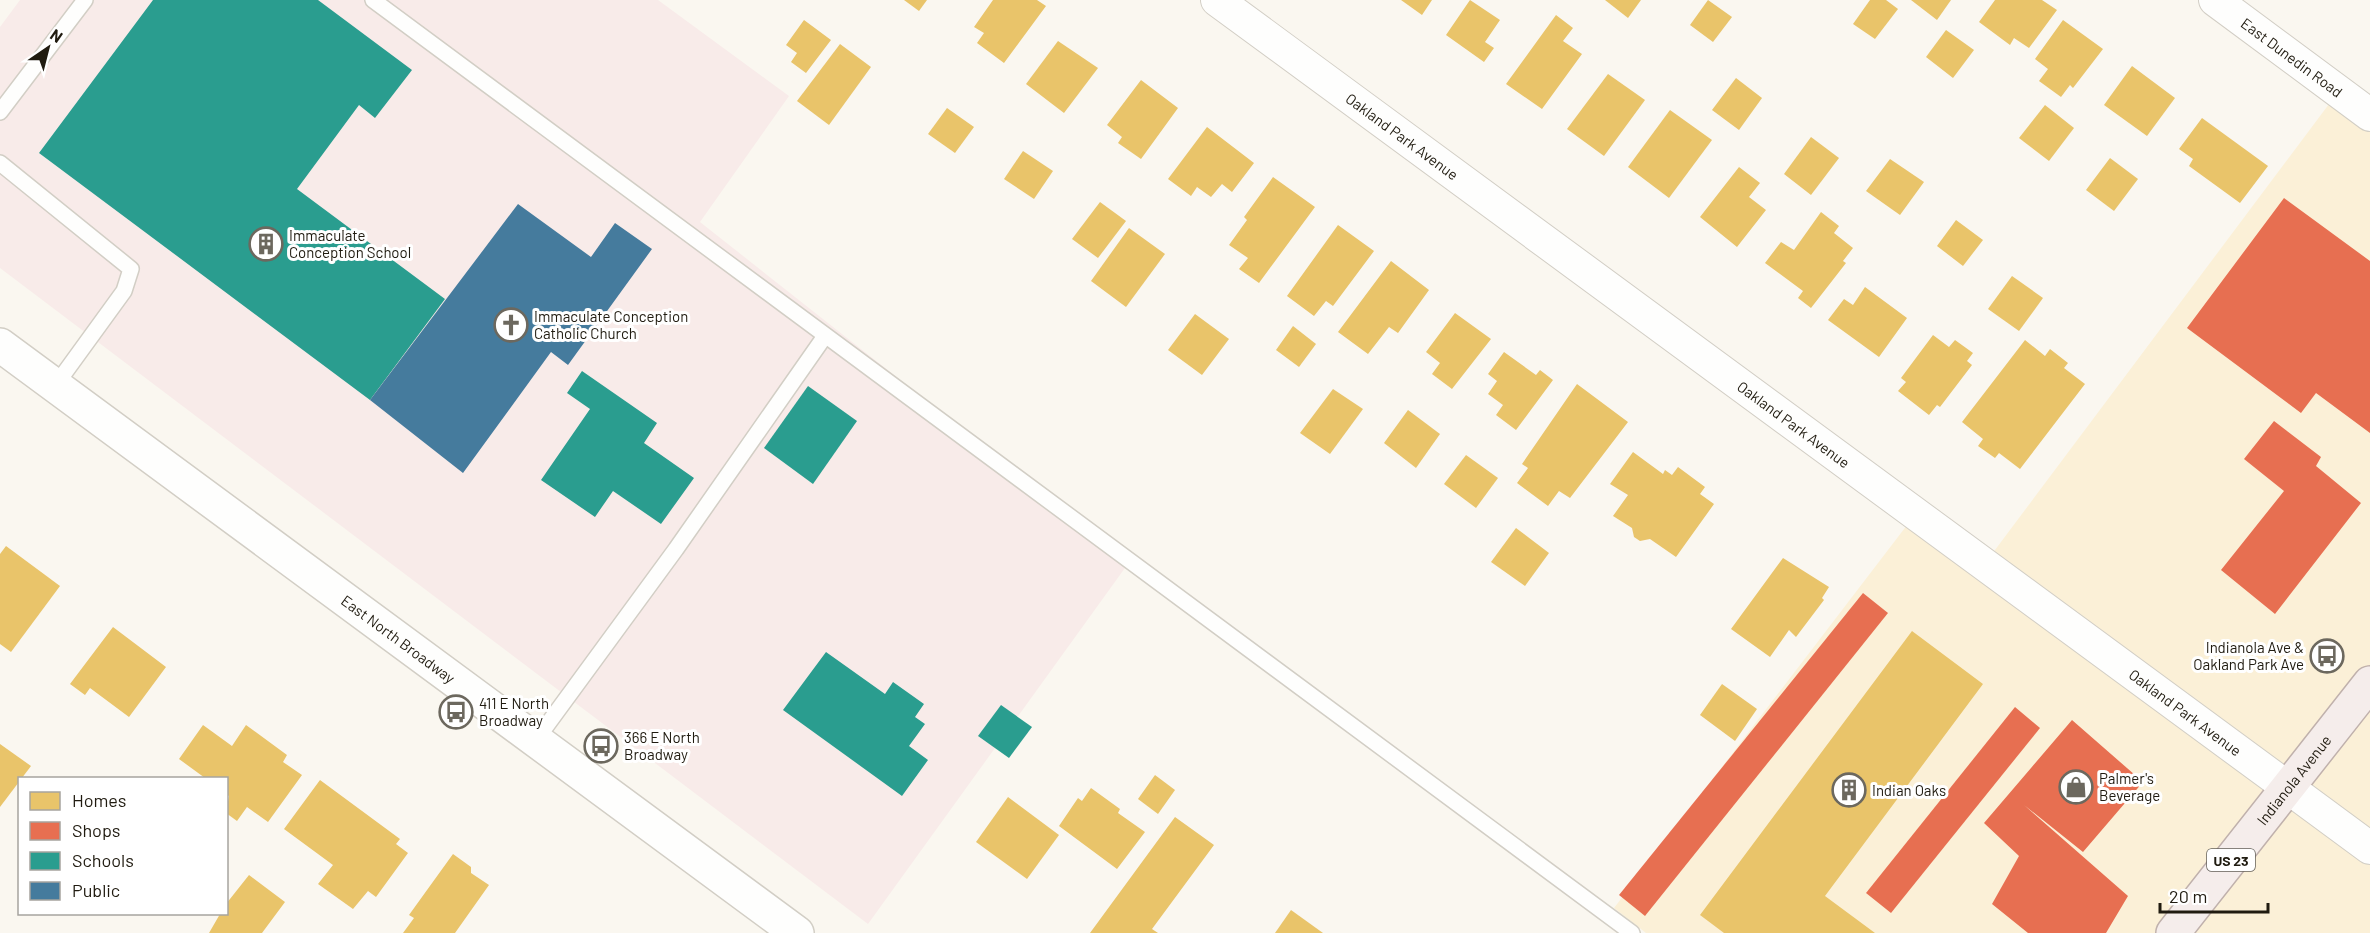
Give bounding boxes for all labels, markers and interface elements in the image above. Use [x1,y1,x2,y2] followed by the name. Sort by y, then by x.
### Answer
[2238,14,2346,101] street label: East Dunedin Road
[18,18,78,78] north arrow
[47,24,67,46] text: N
[1343,89,1462,184] street label: Oakland Park Avenue
[248,226,284,262] building icon: Immaculate Conception School
[289,226,411,261] place label: Immaculate Conception School
[493,307,529,343] church icon: Immaculate Conception Catholic Church
[534,307,688,342] place label: Immaculate Conception Catholic Church
[1734,377,1853,471] street label: Oakland Park Avenue
[338,591,459,687] street label: East North Broadway
[2193,638,2304,673] place label: Indianola Ave & Oakland Park Ave
[2309,638,2345,674] bus stop icon: Indianola Ave & Oakland Park Ave
[2126,665,2245,759] street label: Oakland Park Avenue
[438,694,474,730] bus stop icon: 411 E North Broadway
[479,694,549,729] place label: 411 E North Broadway
[583,728,619,764] bus stop icon: 366 E North Broadway
[624,728,700,763] place label: 366 E North Broadway
[2253,731,2335,828] street label: Indianola Avenue
[2058,769,2094,805] shop icon: Palmer's Beverage
[2099,769,2160,804] place label: Palmer's Beverage
[1831,772,1867,808] building icon: Indian Oaks
[18,777,228,915] legend
[1872,781,1946,799] place label: Indian Oaks
[72,789,126,811] text: Homes
[72,819,121,841] text: Shops
[72,849,134,871] text: Schools
[2207,849,2255,871] road number: US 23
[2160,876,2268,914] scale bar
[72,879,120,901] text: Public
[2169,885,2207,907] text: 20 m

